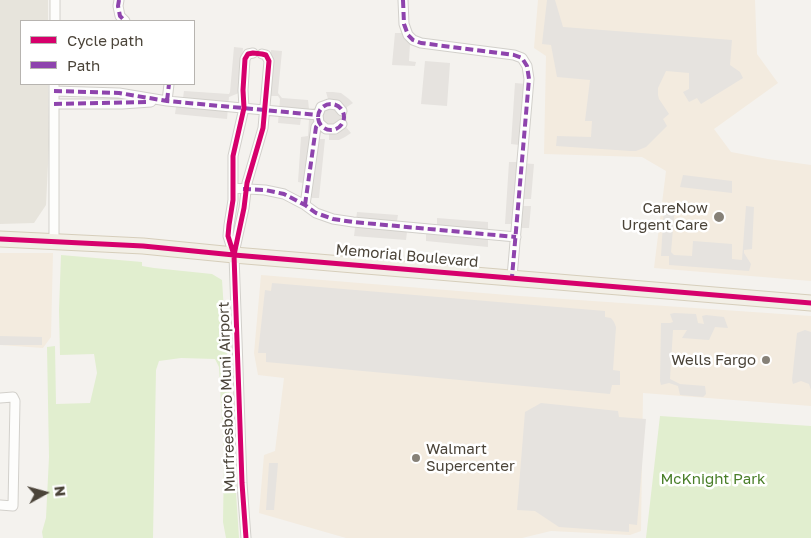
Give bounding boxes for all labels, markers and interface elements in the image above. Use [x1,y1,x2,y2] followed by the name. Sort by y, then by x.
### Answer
[20,20,195,85] legend
[67,31,143,49] text: Cycle path
[67,56,100,74] text: Path
[622,199,708,234] place label: CareNow Urgent Care
[712,210,726,224] marker: CareNow Urgent Care
[335,241,479,271] street label: Memorial Boulevard
[215,301,239,493] street label: Murfreesboro Muni Airport
[671,351,756,369] place label: Wells Fargo
[760,354,772,366] marker: Wells Fargo
[426,440,515,475] place label: Walmart Supercenter
[410,452,422,464] marker: Walmart Supercenter
[20,468,70,518] north arrow
[660,470,766,488] park label: McKnight Park
[51,485,69,497] text: N

